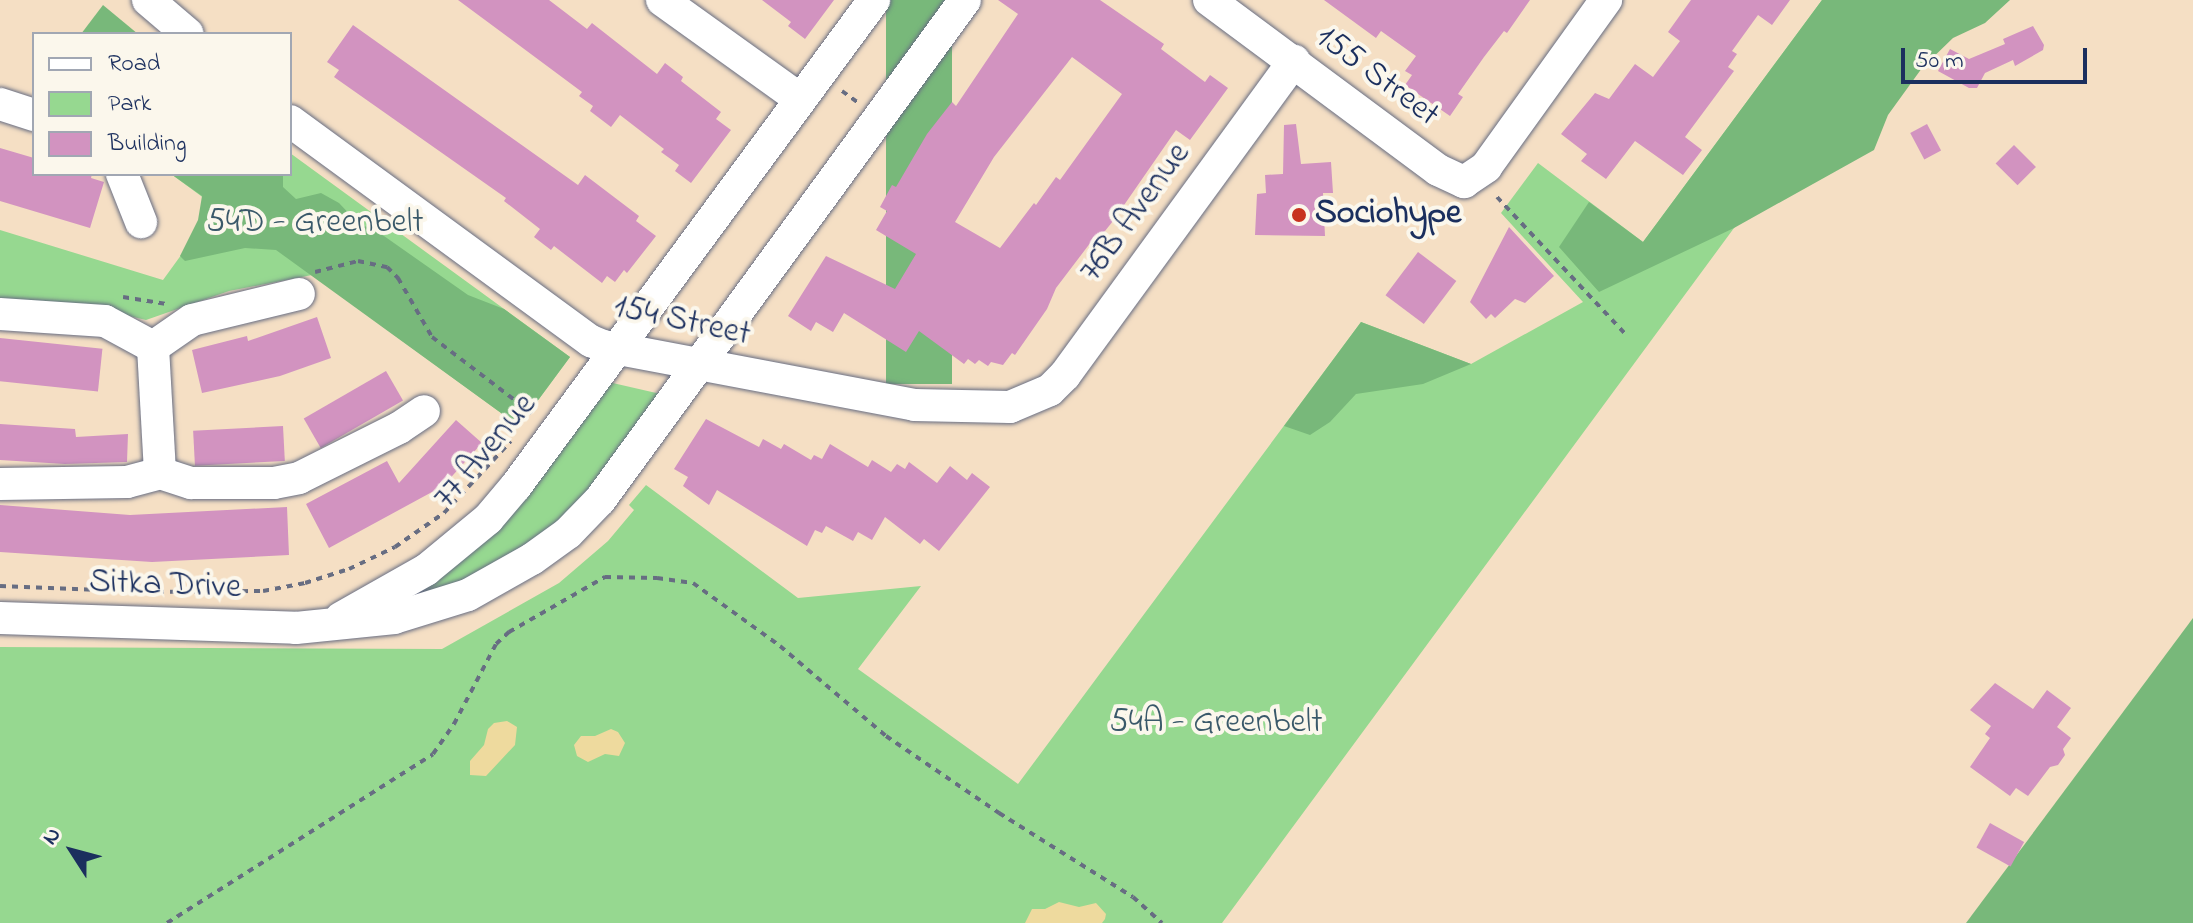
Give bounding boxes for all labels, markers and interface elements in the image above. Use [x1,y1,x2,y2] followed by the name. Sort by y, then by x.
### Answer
[1307,17,1447,137] street label: 155 Street
[32,32,292,176] legend
[1905,32,2091,82] scale bar
[1915,44,1964,79] text: 50 m
[108,47,160,82] text: Road
[108,87,151,122] text: Park
[108,127,187,162] text: Building
[1072,135,1200,291] street label: 76B Avenue
[1315,195,1461,235] place label: Sociohype
[206,204,424,244] park label: 54D - Greenbelt
[1290,206,1308,224] marker: Sociohype
[610,288,754,356] street label: 154 Street
[426,386,546,518] street label: 77 Avenue
[88,563,242,609] street label: Sitka Drive
[1109,704,1323,744] park label: 54A - Greenbelt
[32,811,112,891] north arrow
[35,821,70,852] text: N

